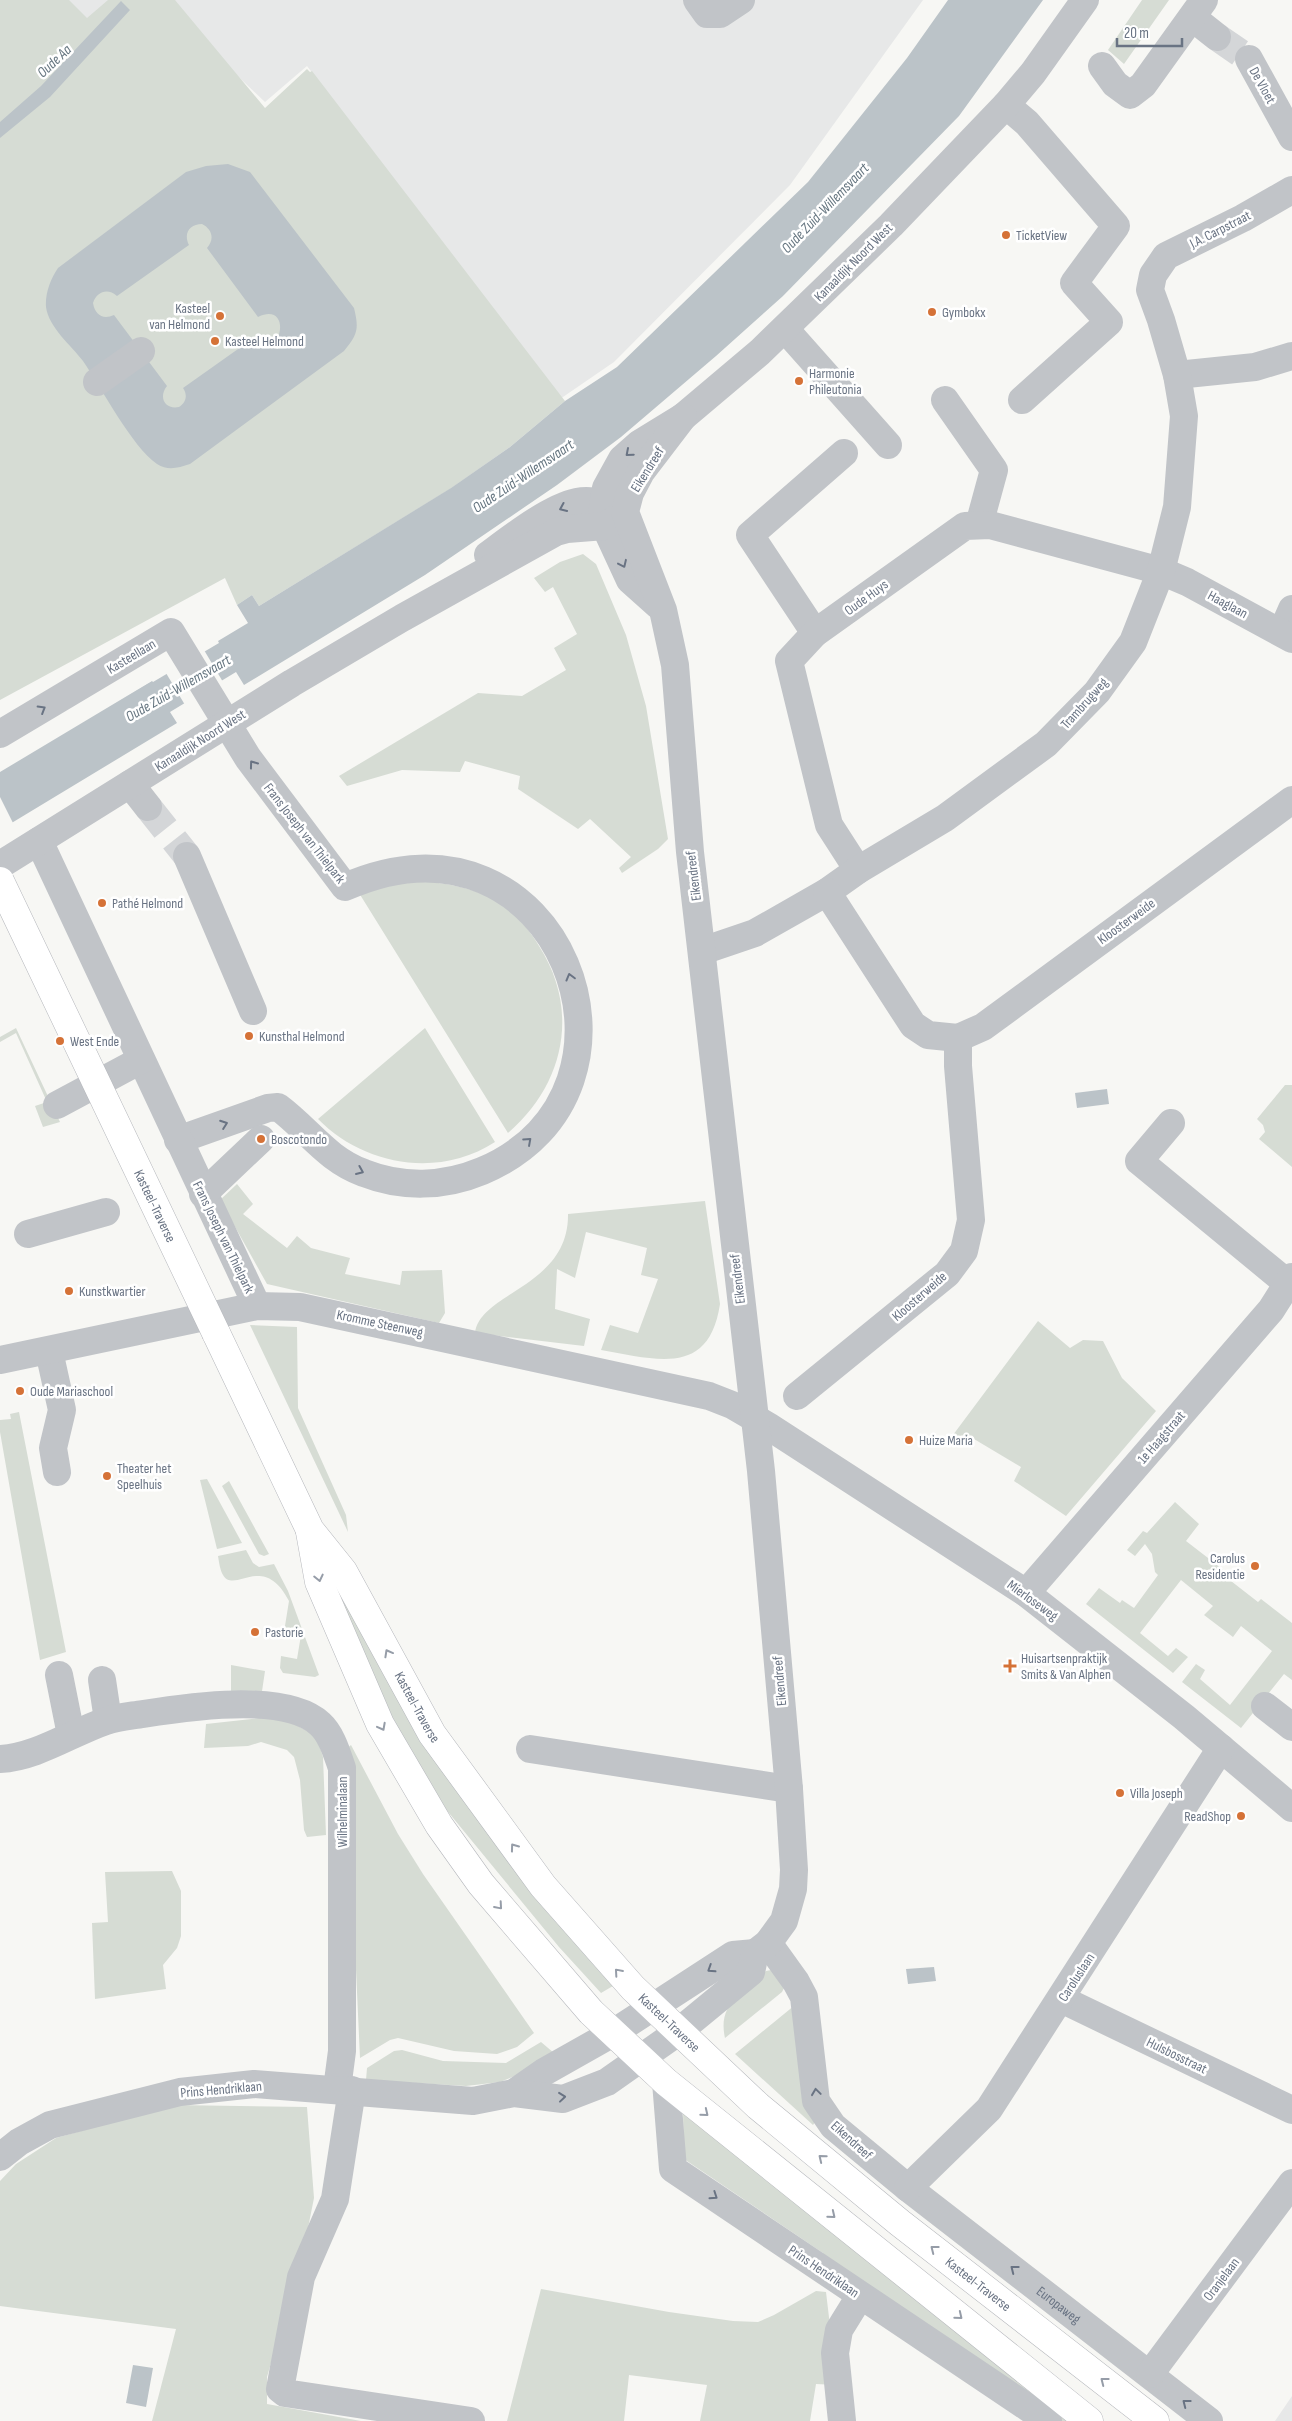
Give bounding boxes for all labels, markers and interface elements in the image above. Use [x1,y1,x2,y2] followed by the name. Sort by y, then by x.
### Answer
[1117,15,1182,47] scale bar
[1124,24,1149,43] text: 20 m
[33,41,76,82] water label: Oude Aa
[1246,64,1280,107] street label: De Vloet
[777,159,874,257] water label: Oude Zuid-Willemsvaart
[1186,207,1254,253] street label: J.A. Carpstraat
[811,220,896,305] street label: Kanaaldijk Noord West
[1016,227,1067,244] place label: TicketView
[1000,229,1012,241] marker: TicketView
[149,300,210,333] place label: Kasteel van Helmond
[942,304,986,321] place label: Gymbokx
[926,306,938,318] marker: Gymbokx
[214,310,226,322] marker: Kasteel van Helmond
[225,333,304,350] place label: Kasteel Helmond
[209,335,221,347] marker: Kasteel Helmond
[809,365,862,398] place label: Harmonie Phileutonia
[793,375,805,387] marker: Harmonie Phileutonia
[469,435,578,517] water label: Oude Zuid-Willemsvaart
[627,443,668,495] street label: Eikendreef
[625,448,634,457] one-way arrow
[559,502,568,513] one-way arrow
[616,558,626,567] one-way arrow
[841,576,891,619] street label: Oude Huys
[1205,587,1251,622] street label: Haaglaan
[104,635,159,678] street label: Kasteellaan
[122,650,235,726] water label: Oude Zuid-Willemsvaart
[1057,674,1112,732] street label: Trambrugweg
[36,706,45,716] one-way arrow
[152,706,249,775] street label: Kanaaldijk Noord West
[250,761,258,770] one-way arrow
[260,780,350,887] street label: Frans Joseph van Thielpark
[682,849,705,902] street label: Eikendreef
[112,895,183,912] place label: Pathé Helmond
[1094,895,1158,948] street label: Kloosterweide
[96,897,108,909] marker: Pathé Helmond
[566,974,576,982] one-way arrow
[259,1028,345,1045] place label: Kunsthal Helmond
[243,1030,255,1042] marker: Kunsthal Helmond
[70,1033,119,1050] place label: West Ende
[54,1035,66,1047] marker: West Ende
[219,1120,227,1130] one-way arrow
[271,1131,327,1148] place label: Boscotondo
[255,1133,267,1145] marker: Boscotondo
[522,1138,531,1147] one-way arrow
[355,1165,364,1176] one-way arrow
[130,1167,179,1245] street label: Kasteel-Traverse
[189,1178,258,1297] street label: Frans Joseph van Thielpark
[726,1252,749,1305] street label: Eikendreef
[888,1268,950,1325] street label: Kloosterweide
[79,1283,145,1300] place label: Kunstkwartier
[63,1285,75,1297] marker: Kunstkwartier
[335,1306,425,1341] street label: Kromme Steenweg
[30,1383,113,1400] place label: Oude Mariaschool
[14,1385,26,1397] marker: Oude Mariaschool
[1134,1407,1189,1467] street label: 1e Haagstraat
[919,1432,973,1449] place label: Huize Maria
[903,1434,915,1446] marker: Huize Maria
[117,1460,171,1493] place label: Theater het Speelhuis
[101,1470,113,1482] marker: Theater het Speelhuis
[1195,1550,1245,1583] place label: Carolus Residentie
[1249,1560,1261,1572] marker: Carolus Residentie
[313,1574,324,1583] one-way arrow
[1004,1576,1062,1625] street label: Mierloseweg
[265,1624,303,1641] place label: Pastorie
[249,1626,261,1638] marker: Pastorie
[384,1649,394,1658] one-way arrow
[1021,1650,1111,1683] place label: Huisartsenpraktijk Smits & Van Alphen
[769,1654,790,1707] street label: Eikendreef
[1003,1659,1017,1673] marker: Huisartsenpraktijk Smits & Van Alphen
[391,1669,444,1746] street label: Kasteel-Traverse
[376,1722,386,1731] one-way arrow
[334,1777,351,1847] street label: Wilhelminalaan
[1130,1785,1183,1802] place label: Villa Joseph
[1114,1787,1126,1799] marker: Villa Joseph
[1184,1808,1231,1825] place label: ReadShop
[1235,1810,1247,1822] marker: ReadShop
[512,1844,520,1853] one-way arrow
[494,1900,502,1909] one-way arrow
[1054,1950,1098,2005] street label: Caroluslaan
[707,1963,716,1972] one-way arrow
[615,1968,624,1977] one-way arrow
[635,1990,703,2056] street label: Kasteel-Traverse
[1144,2034,1210,2077] street label: Hulsbosstraat
[180,2077,262,2102] street label: Prins Hendriklaan
[811,2088,821,2097] one-way arrow
[558,2092,566,2103] one-way arrow
[699,2108,708,2116] one-way arrow
[827,2117,877,2164] street label: Eikendreef
[819,2156,828,2164] one-way arrow
[709,2190,718,2200] one-way arrow
[826,2209,835,2217] one-way arrow
[785,2242,862,2301] street label: Prins Hendriklaan
[931,2246,940,2255] one-way arrow
[942,2253,1014,2315] street label: Kasteel-Traverse
[1200,2254,1243,2304] street label: Oranjelaan
[1011,2267,1020,2275] one-way arrow
[1033,2283,1084,2328] street label: Europaweg
[953,2311,962,2319] one-way arrow
[1100,2378,1110,2387] one-way arrow
[1183,2400,1192,2408] one-way arrow

